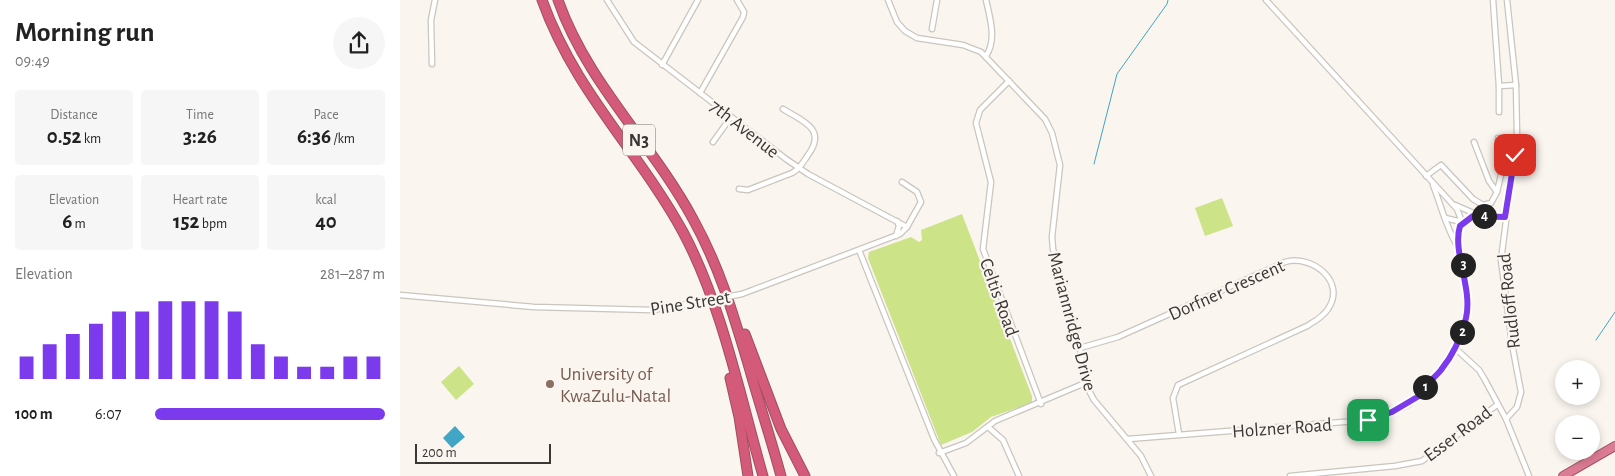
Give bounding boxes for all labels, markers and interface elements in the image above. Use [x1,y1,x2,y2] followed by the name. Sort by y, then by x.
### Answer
[333,17,385,69] button: share
[15,19,155,47] text: Morning run
[15,53,50,69] text: 09:49
[706,96,782,162] street label: 7th Avenue
[50,108,98,122] text: Distance
[186,108,214,122] text: Time
[313,108,339,122] text: Pace
[623,124,655,156] road number: N3
[47,126,81,147] text: 0.52
[183,126,217,147] text: 3:26
[297,126,331,147] text: 6:36
[81,132,101,146] text: km
[331,132,355,146] text: /km
[1494,134,1536,176] pin
[1501,141,1529,169] icon: check
[49,193,99,207] text: Elevation
[173,193,227,207] text: Heart rate
[315,193,337,207] text: kcal
[1472,204,1496,228] pin: 4
[1481,209,1488,223] text: 4
[62,211,72,232] text: 6
[173,211,199,232] text: 152
[315,211,337,232] text: 40
[72,217,86,231] text: m
[199,217,227,231] text: bpm
[1044,250,1099,393] street label: Mariannridge Drive
[1450,252,1476,278] pin: 3
[1495,252,1524,349] street label: Rudloff Road
[976,256,1022,339] street label: Celtis Road
[1166,256,1287,324] street label: Dorfner Crescent
[1460,258,1467,272] text: 3
[15,266,73,282] text: Elevation
[320,266,385,282] text: 281–287 m
[649,288,732,319] street label: Pine Street
[1450,320,1474,344] pin: 2
[1459,325,1466,339] text: 2
[1555,360,1600,460] map controls
[1555,360,1600,405] button: +
[560,365,671,406] place label: University of KwaZulu-Natal
[1412,374,1438,400] pin: 1
[544,378,556,390] marker: University of KwaZulu-Natal
[1423,380,1428,394] text: 1
[1347,399,1389,441] pin
[1421,403,1495,466] street label: Esser Road
[15,406,53,422] text: 100 m
[95,406,121,422] text: 6:07
[1354,406,1382,434] icon: arrive
[1555,415,1600,460] button: −
[1232,416,1333,441] street label: Holzner Road
[415,441,551,464] scale bar
[422,446,457,460] text: 200 m

